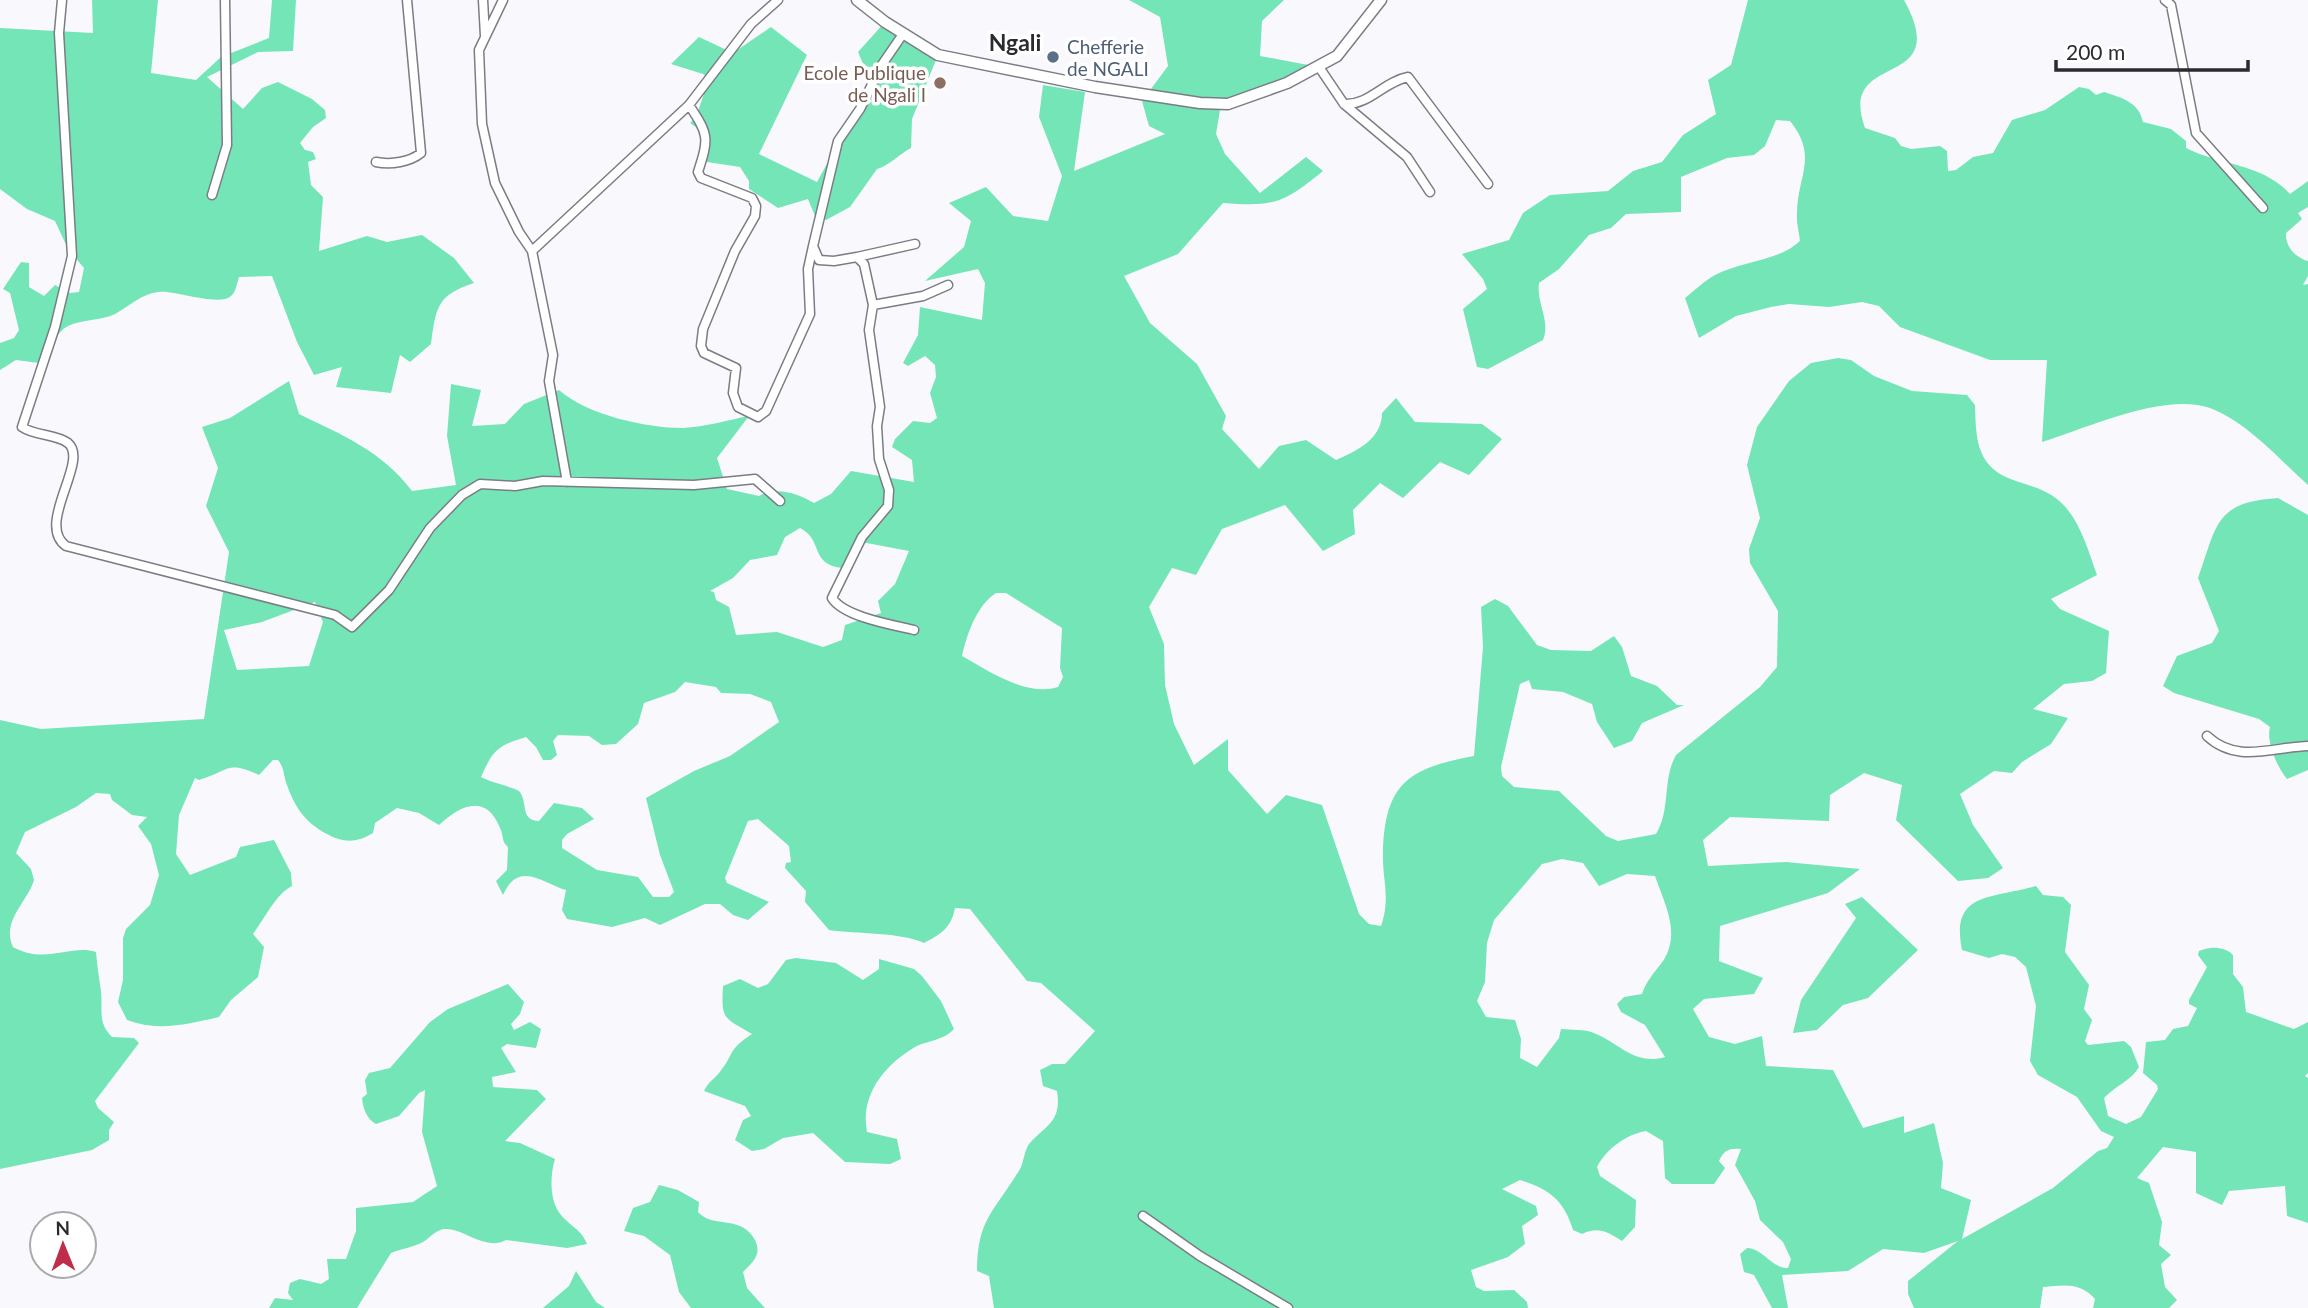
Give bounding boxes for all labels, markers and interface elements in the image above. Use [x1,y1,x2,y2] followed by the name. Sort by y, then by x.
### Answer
[989,28,1041,56] district label: Ngali
[2056,28,2248,72] scale bar
[1067,35,1149,80] place label: Chefferie de NGALI
[2066,39,2125,64] text: 200 m
[1045,49,1061,65] marker: Chefferie de NGALI
[804,61,926,106] place label: Ecole Publique de Ngali I
[932,75,948,91] marker: Ecole Publique de Ngali I
[28,1210,98,1280] north arrow
[55,1216,70,1239] text: N

